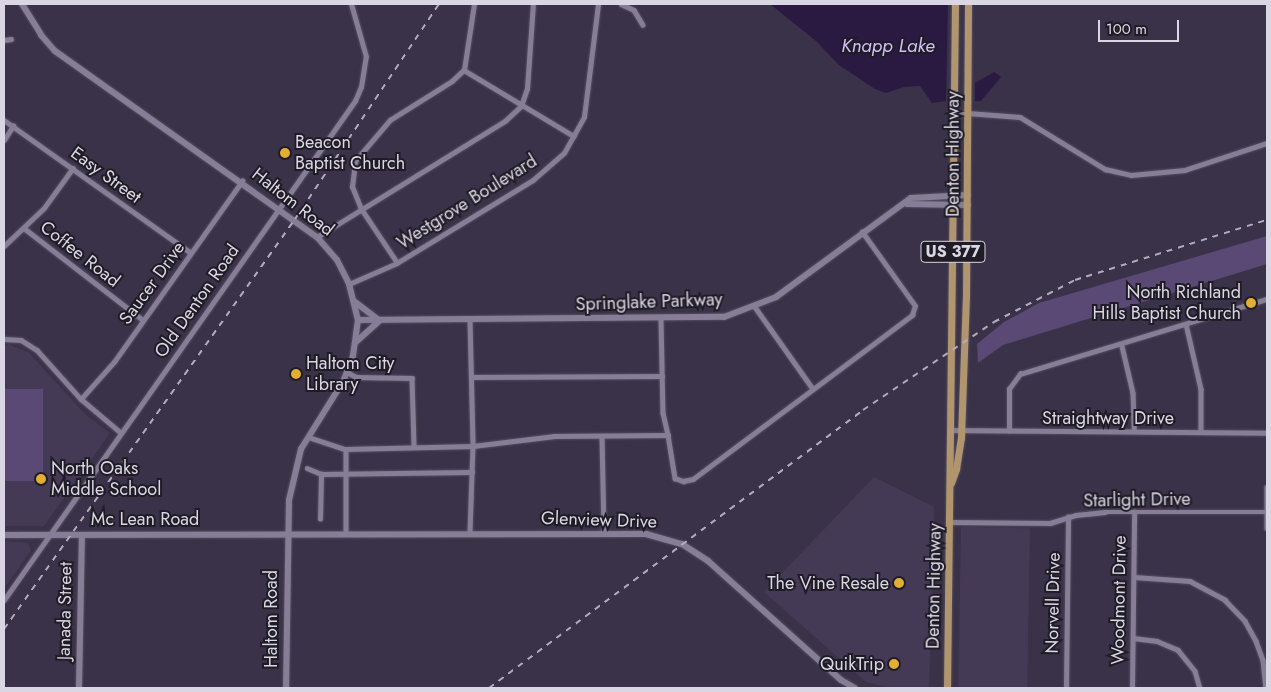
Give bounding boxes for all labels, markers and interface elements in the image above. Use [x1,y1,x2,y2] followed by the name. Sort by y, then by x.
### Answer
[1101,10,1182,42] scale bar
[1106,18,1147,40] text: 100 m
[841,35,935,57] water label: Knapp Lake
[942,91,964,217] street label: Denton Highway
[295,132,405,174] place label: Beacon Baptist Church
[66,142,146,208] street label: Easy Street
[279,147,291,159] marker: Beacon Baptist Church
[393,150,541,254] street label: Westgrove Boulevard
[248,163,338,241] street label: Haltom Road
[36,216,124,292] street label: Coffee Road
[115,237,189,329] street label: Saucer Drive
[919,238,987,266] road number: US 377
[150,240,244,362] street label: Old Denton Road
[1092,282,1241,324] place label: North Richland Hills Baptist Church
[575,289,723,315] street label: Springlake Parkway
[1245,297,1257,309] marker: North Richland Hills Baptist Church
[306,353,395,396] place label: Haltom City Library
[290,368,302,380] marker: Haltom City Library
[1042,407,1174,429] street label: Straightway Drive
[51,458,161,500] place label: North Oaks Middle School
[35,473,47,485] marker: North Oaks Middle School
[1083,488,1191,512] street label: Starlight Drive
[541,507,657,533] street label: Glenview Drive
[91,508,199,530] street label: Mc Lean Road
[922,523,946,649] street label: Denton Highway
[1107,535,1131,665] street label: Woodmont Drive
[1041,552,1065,654] street label: Norvell Drive
[53,562,77,660] street label: Janada Street
[260,570,282,668] street label: Haltom Road
[767,572,889,594] place label: The Vine Resale
[893,577,905,589] marker: The Vine Resale
[820,653,884,675] place label: QuikTrip
[888,658,900,670] marker: QuikTrip

